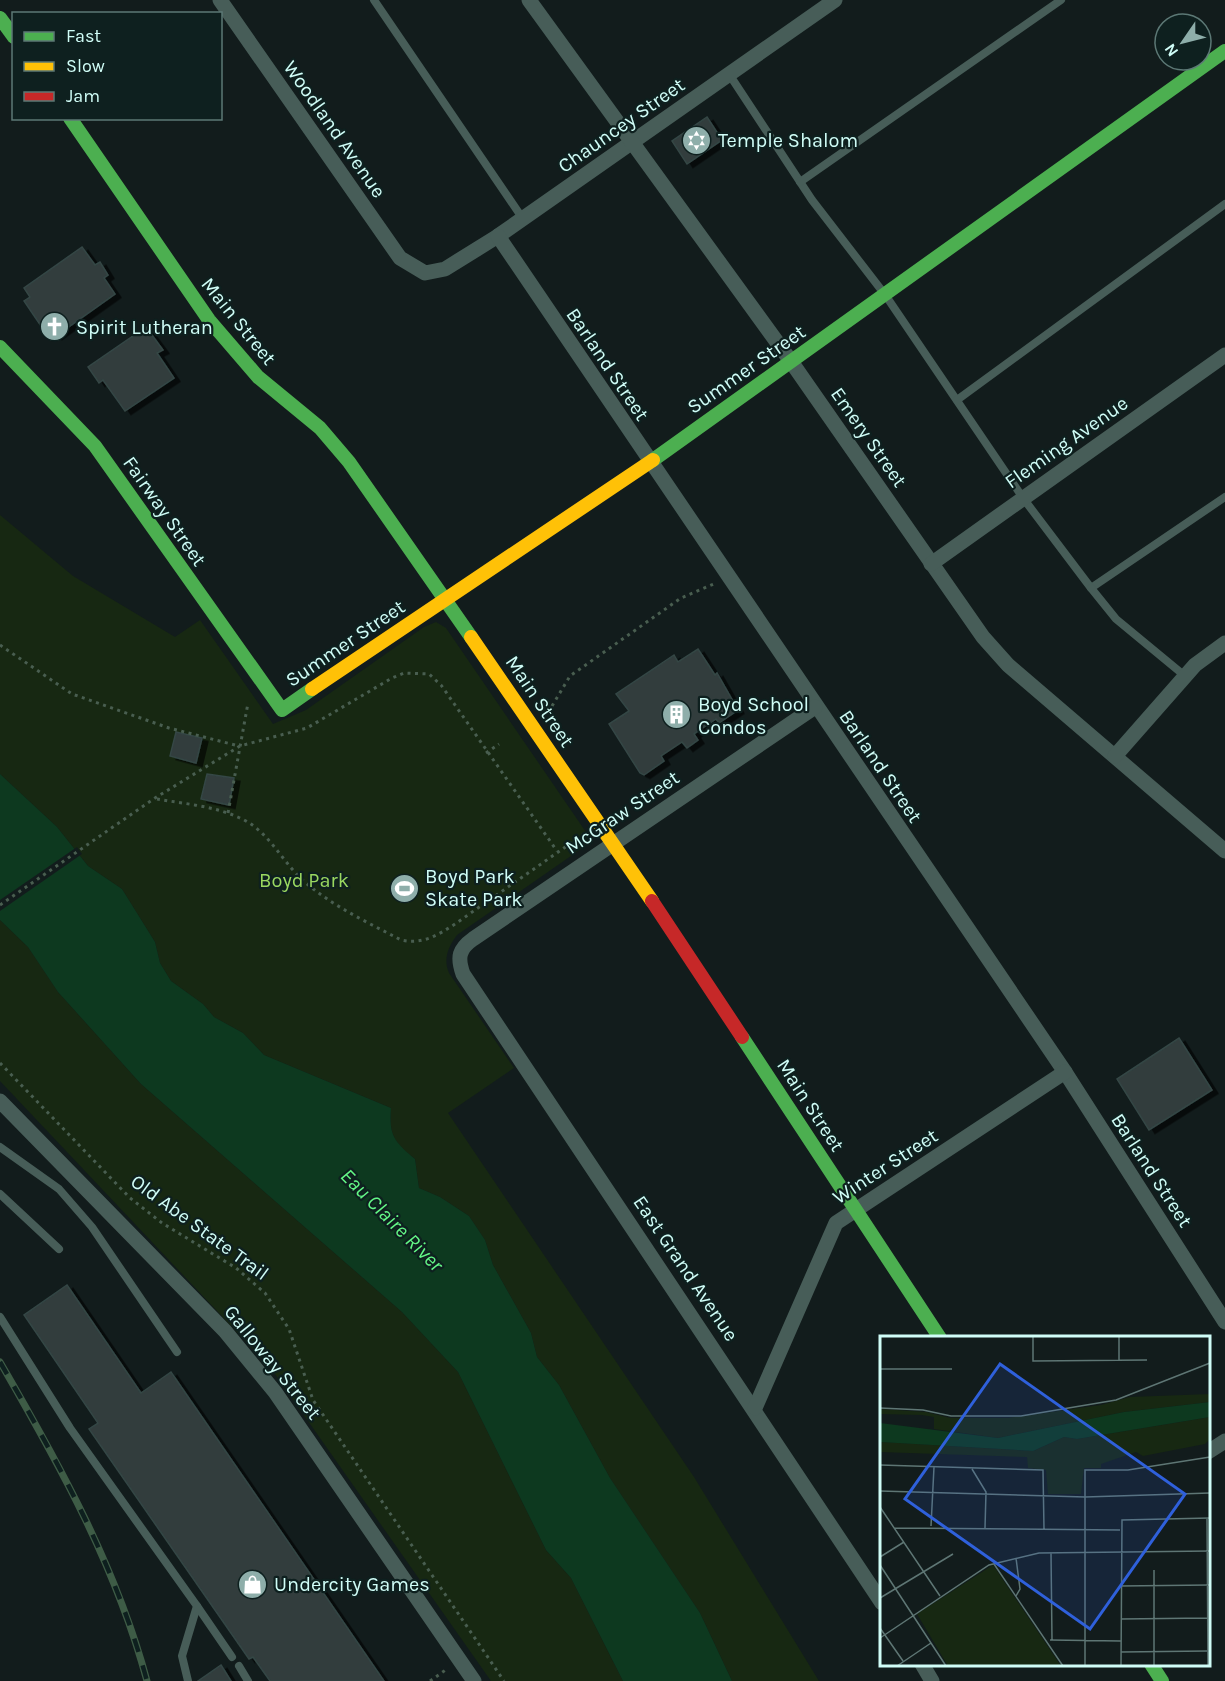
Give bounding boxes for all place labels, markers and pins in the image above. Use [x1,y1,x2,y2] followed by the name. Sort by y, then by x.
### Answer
[681,124,713,156] synagogue icon: Temple Shalom
[718,129,858,152] place label: Temple Shalom
[39,311,71,343] church icon: Spirit Lutheran
[76,316,213,339] place label: Spirit Lutheran
[698,693,809,739] place label: Boyd School Condos
[661,699,693,731] building icon: Boyd School Condos
[425,865,523,911] place label: Boyd Park Skate Park
[388,872,420,904] sports icon: Boyd Park Skate Park
[237,1568,269,1600] shop icon: Undercity Games
[274,1573,430,1596] place label: Undercity Games

